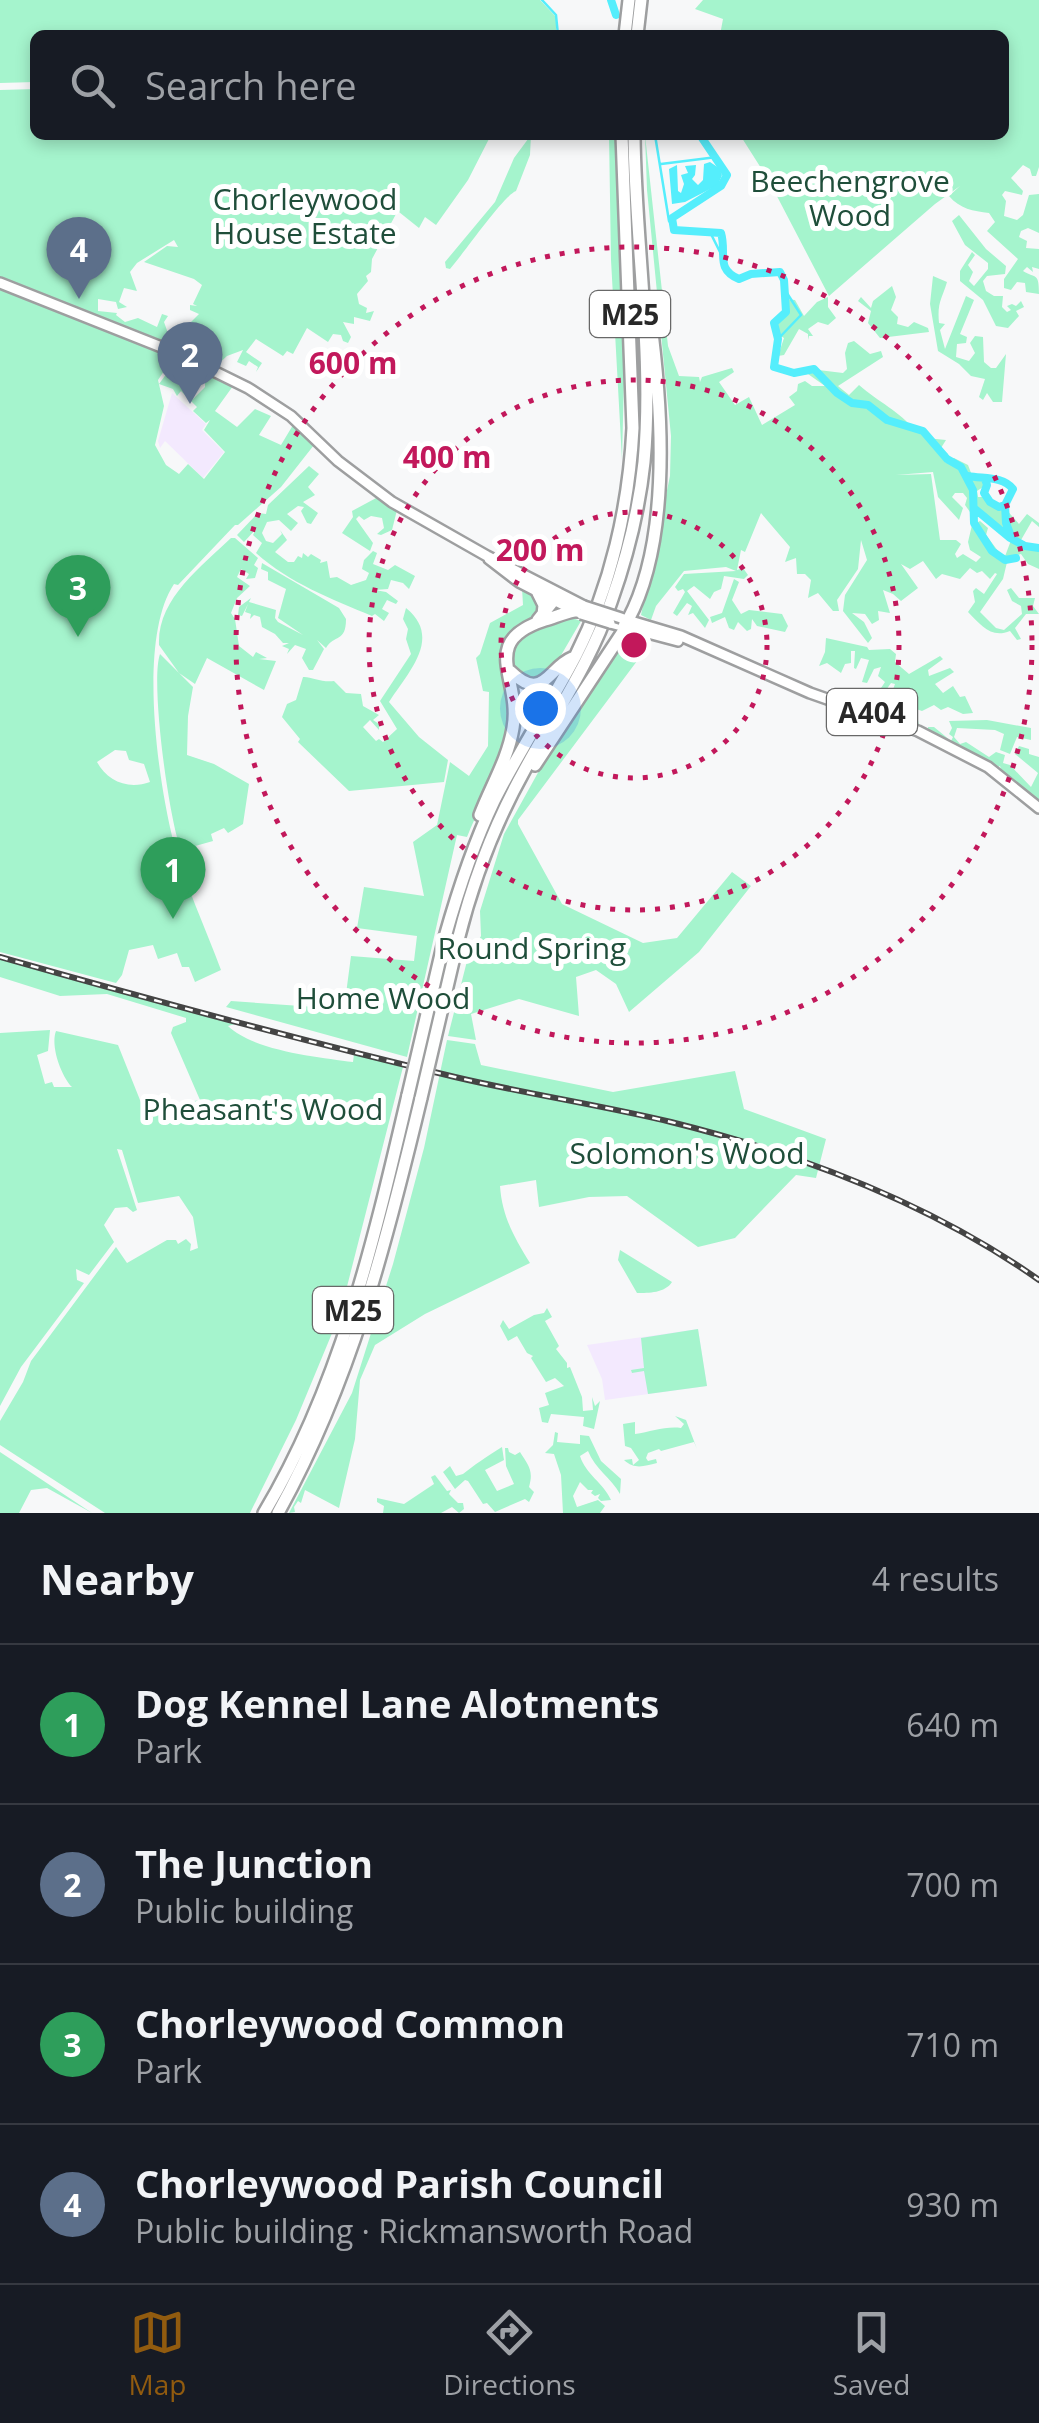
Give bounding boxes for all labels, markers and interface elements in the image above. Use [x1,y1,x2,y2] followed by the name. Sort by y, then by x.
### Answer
[30,30,1009,140] search box
[65,58,120,113] icon: search
[145,59,357,111] text: Search here
[750,160,950,235] park label: Beechengrove Wood
[213,178,397,253] park label: Chorleywood House Estate
[46,216,112,299] pin: 4
[590,291,670,337] road number: M25
[158,322,222,404] pin: 2
[309,342,397,383] text: 600 m
[403,436,491,477] text: 400 m
[496,529,584,570] text: 200 m
[46,554,110,637] pin: 3
[616,627,652,663] centre of rings
[515,683,566,734] your location
[827,689,917,735] road number: A404
[140,836,206,919] pin: 1
[438,927,626,968] park label: Round Spring
[296,977,470,1018] park label: Home Wood
[143,1088,383,1129] park label: Pheasant's Wood
[569,1132,805,1173] park label: Solomon's Wood
[313,1287,393,1333] road number: M25
[40,1550,194,1607] text: Nearby
[872,1557,999,1600] text: 4 results
[135,1677,659,1729] text: Dog Kennel Lane Alotments
[63,1703,82,1746] text: 1
[906,1703,999,1746] text: 640 m
[135,1729,202,1772] text: Park
[135,1837,373,1889] text: The Junction
[63,1863,82,1906] text: 2
[906,1863,999,1906] text: 700 m
[135,1889,353,1932] text: Public building
[135,1997,565,2049] text: Chorleywood Common
[63,2023,82,2066] text: 3
[906,2023,999,2066] text: 710 m
[135,2049,202,2092] text: Park
[135,2157,664,2209] text: Chorleywood Parish Council
[63,2183,82,2226] text: 4
[906,2183,999,2226] text: 930 m
[135,2209,693,2252] text: Public building · Rickmansworth Road
[128,2305,186,2403] tab: Map
[443,2305,576,2403] tab: Directions
[833,2305,910,2403] tab: Saved

